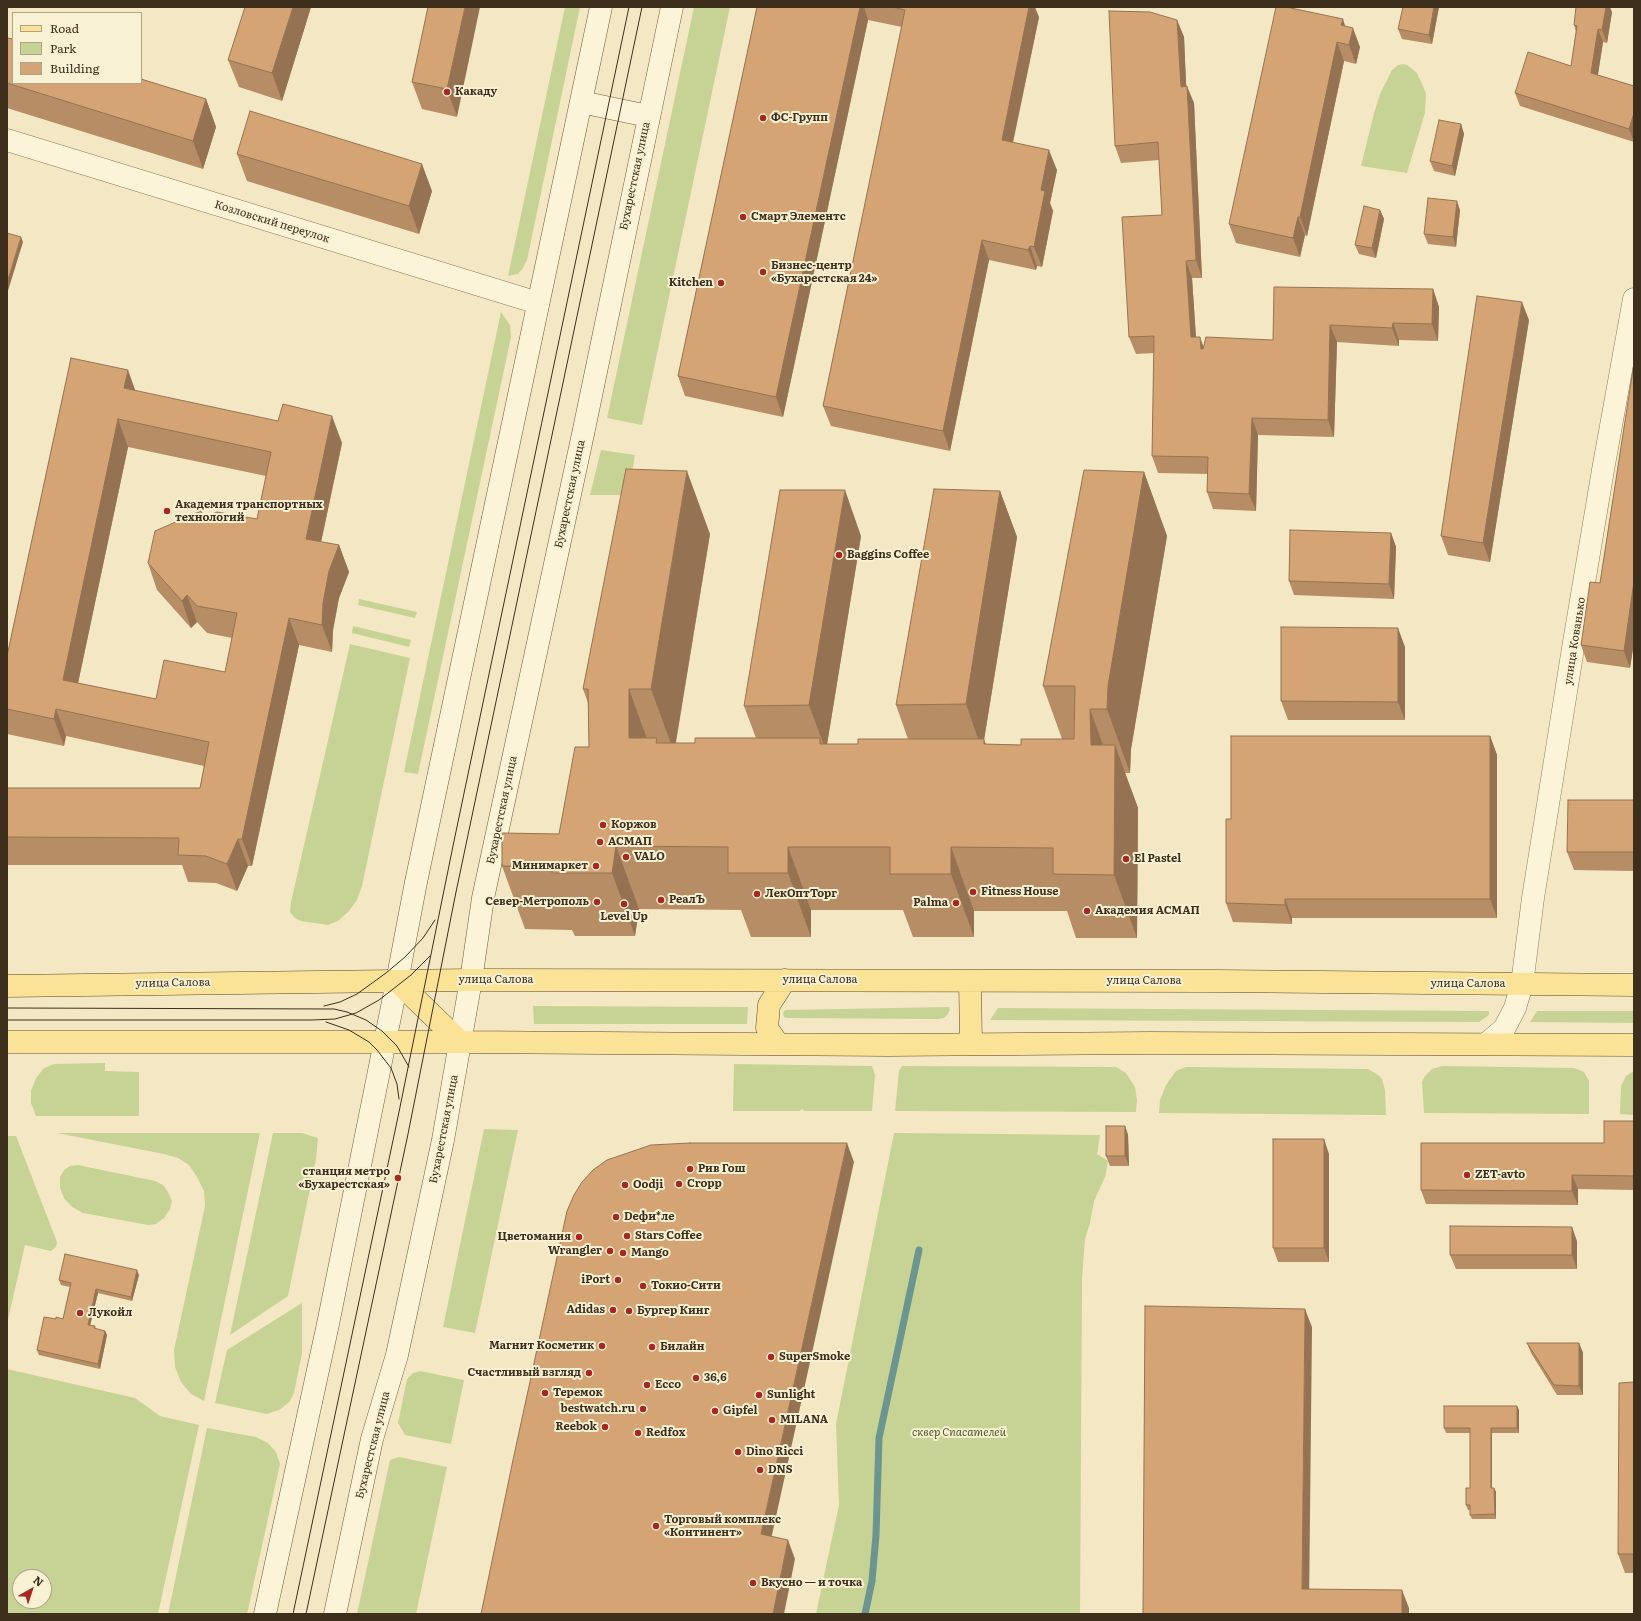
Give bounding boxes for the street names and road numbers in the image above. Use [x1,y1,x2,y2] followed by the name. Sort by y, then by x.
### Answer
[617,121,653,231] street label: Бухарестская улица
[213,198,331,246] street label: Козловский переулок
[552,439,588,549] street label: Бухарестская улица
[1562,596,1588,686] street label: улица Кованько
[484,755,520,865] street label: Бухарестская улица
[459,973,533,987] street label: улица Салова
[783,973,857,987] street label: улица Салова
[1107,974,1181,988] street label: улица Салова
[135,976,211,990] street label: улица Салова
[1431,977,1505,991] street label: улица Салова
[427,1073,461,1185] street label: Бухарестская улица
[353,1390,393,1500] street label: Бухарестская улица

